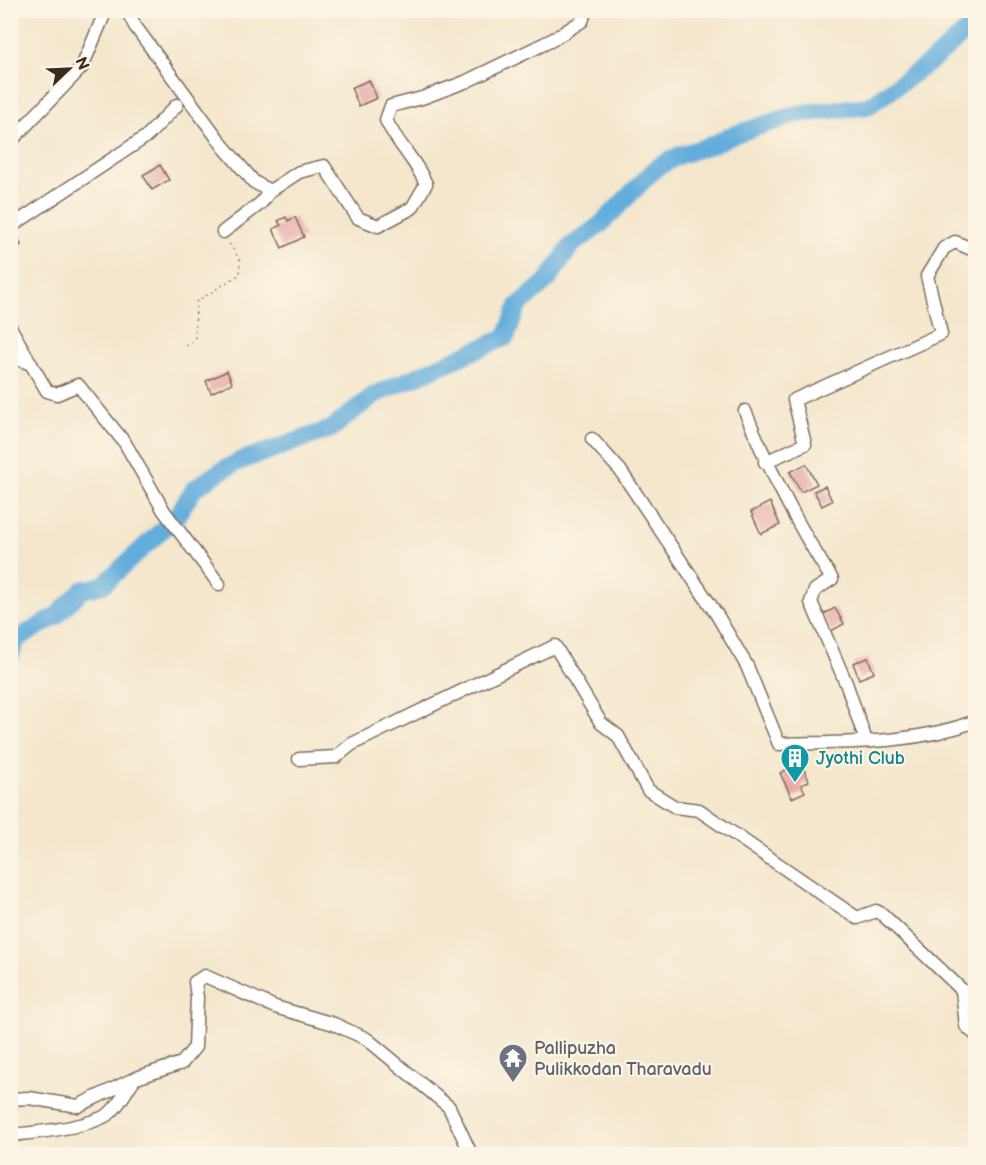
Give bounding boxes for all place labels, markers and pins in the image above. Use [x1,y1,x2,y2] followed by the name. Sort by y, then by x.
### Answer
[779,742,811,784] building icon: Jyothi Club
[816,748,905,769] place label: Jyothi Club
[534,1038,712,1080] place label: Pallipuzha Pulikkodan Tharavadu
[497,1042,529,1084] temple icon: Pallipuzha Pulikkodan Tharavadu

